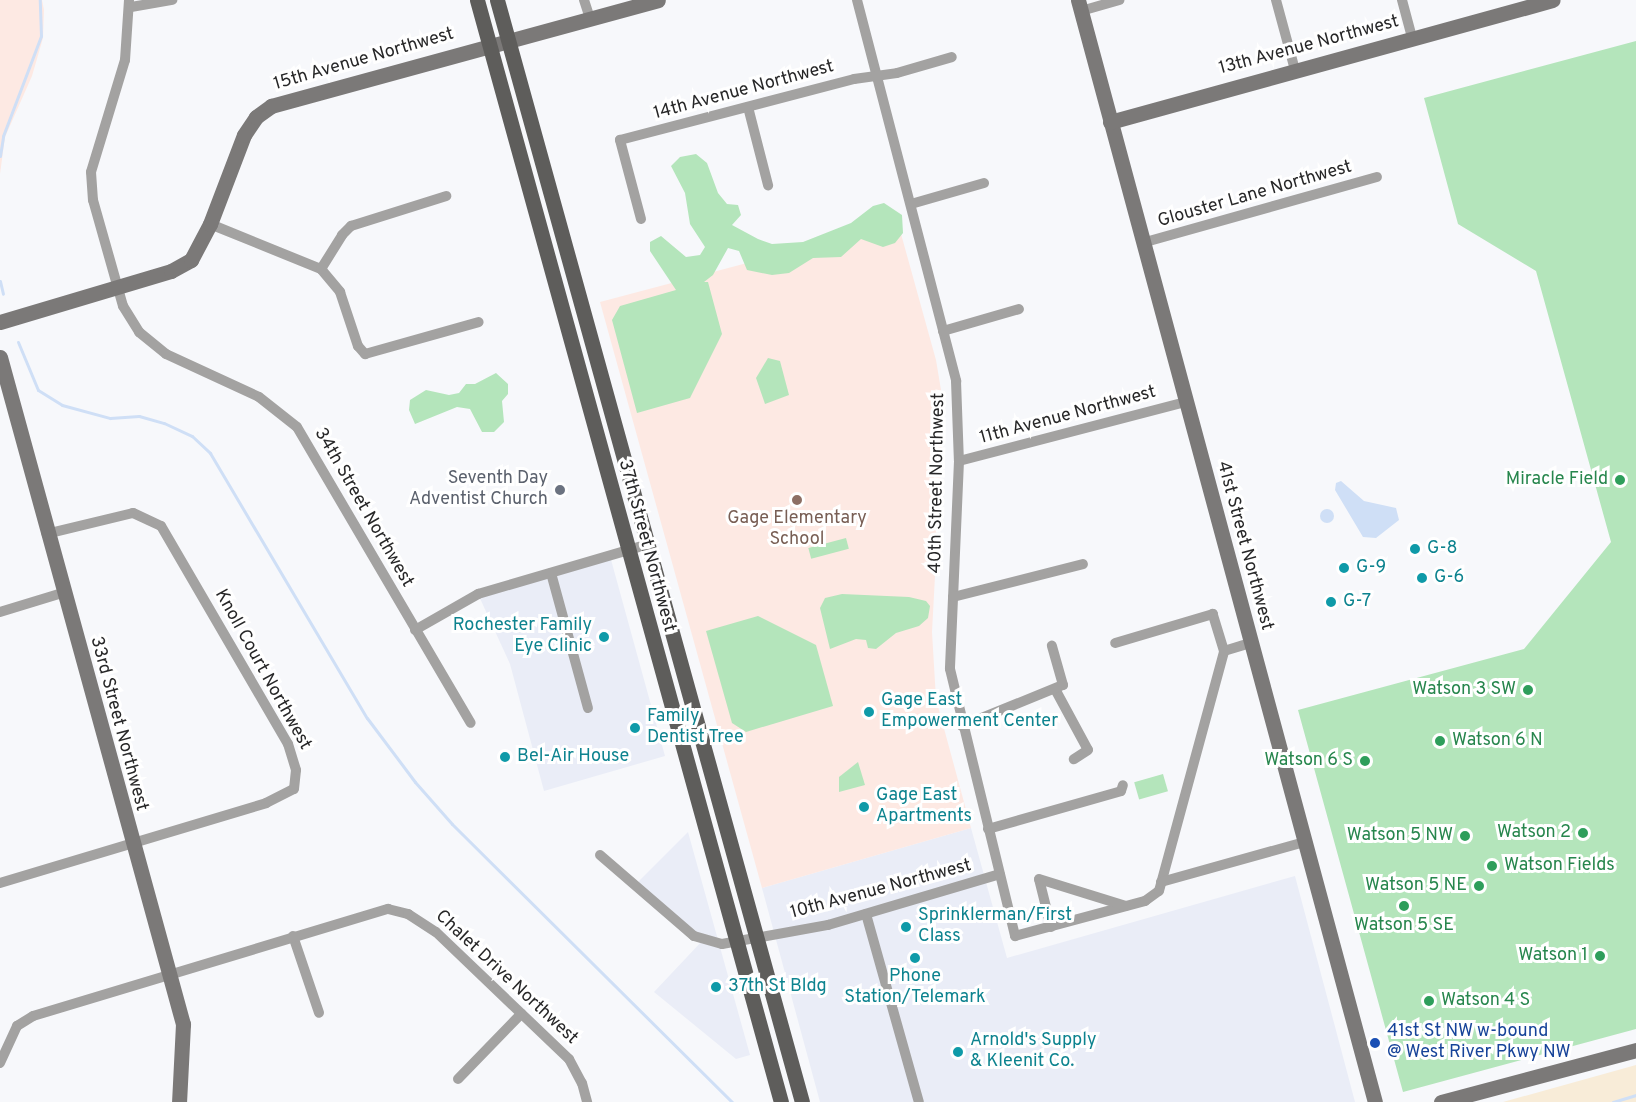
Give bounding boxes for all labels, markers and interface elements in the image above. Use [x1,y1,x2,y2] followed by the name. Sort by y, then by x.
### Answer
[1216,11,1402,81] street label: 13th Avenue Northwest
[271,24,457,96] street label: 15th Avenue Northwest
[651,56,837,126] street label: 14th Avenue Northwest
[1155,157,1355,233] street label: Glouster Lane Northwest
[977,382,1159,450] street label: 11th Avenue Northwest
[926,392,950,574] street label: 40th Street Northwest
[309,425,417,591] street label: 34th Street Northwest
[613,457,679,635] street label: 37th Street Northwest
[1211,459,1277,633] street label: 41st Street Northwest
[409,469,548,512] place label: Seventh Day Adventist Church
[1506,469,1608,491] place label: Miracle Field
[1613,473,1627,487] marker: Miracle Field
[553,483,567,497] marker: Seventh Day Adventist Church
[790,493,804,507] marker: Gage Elementary School
[727,509,867,552] place label: Gage Elementary School
[1427,538,1458,560] place label: G-8
[1408,542,1422,556] marker: G-8
[1356,557,1386,579] place label: G-9
[1337,561,1351,575] marker: G-9
[1434,567,1464,589] place label: G-6
[1415,571,1429,585] marker: G-6
[209,586,315,754] street label: Knoll Court Northwest
[1343,591,1371,613] place label: G-7
[1324,595,1338,609] marker: G-7
[453,616,592,658] place label: Rochester Family Eye Clinic
[597,630,611,644] marker: Rochester Family Eye Clinic
[84,634,152,814] street label: 33rd Street Northwest
[1412,679,1516,701] place label: Watson 3 SW
[1521,683,1535,697] marker: Watson 3 SW
[881,691,1058,734] place label: Gage East Empowerment Center
[862,705,876,719] marker: Gage East Empowerment Center
[647,707,744,750] place label: Family Dentist Tree
[628,721,642,735] marker: Family Dentist Tree
[1452,730,1543,752] place label: Watson 6 N
[1433,734,1447,748] marker: Watson 6 N
[517,746,629,768] place label: Bel-Air House
[498,750,512,764] marker: Bel-Air House
[1264,750,1353,772] place label: Watson 6 S
[1358,754,1372,768] marker: Watson 6 S
[876,786,972,828] place label: Gage East Apartments
[857,800,871,814] marker: Gage East Apartments
[1497,822,1571,844] place label: Watson 2
[1347,825,1453,847] place label: Watson 5 NW
[1576,826,1590,840] marker: Watson 2
[1458,829,1472,843] marker: Watson 5 NW
[788,855,974,925] street label: 10th Avenue Northwest
[1504,855,1615,877] place label: Watson Fields
[1485,859,1499,873] marker: Watson Fields
[1365,875,1467,897] place label: Watson 5 NE
[1472,879,1486,893] marker: Watson 5 NE
[1397,899,1411,913] marker: Watson 5 SE
[430,906,582,1050] street label: Chalet Drive Northwest
[918,906,1072,948] place label: Sprinklerman/First Class
[1354,915,1454,937] place label: Watson 5 SE
[899,920,913,934] marker: Sprinklerman/First Class
[1518,945,1588,967] place label: Watson 1
[1593,949,1607,963] marker: Watson 1
[908,951,922,965] marker: Phone Station/Telemark
[844,967,986,1010] place label: Phone Station/Telemark
[728,976,827,998] place label: 37th St Bldg
[709,980,723,994] marker: 37th St Bldg
[1441,990,1530,1012] place label: Watson 4 S
[1422,994,1436,1008] marker: Watson 4 S
[1387,1022,1571,1064] place label: 41st St NW w-bound @ West River Pkwy NW
[970,1031,1096,1074] place label: Arnold's Supply & Kleenit Co.
[1368,1036,1382,1050] marker: 41st St NW w-bound @ West River Pkwy NW
[951,1045,965,1059] marker: Arnold's Supply & Kleenit Co.

